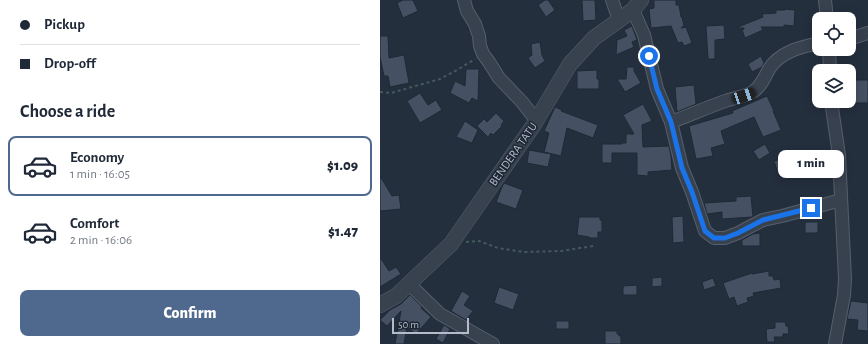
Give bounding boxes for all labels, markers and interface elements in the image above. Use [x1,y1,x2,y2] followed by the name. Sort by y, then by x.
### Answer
[812,12,856,108] map controls
[812,12,856,56] button: locate
[44,17,85,32] text: Pickup
[640,47,658,65] route start
[44,56,96,71] text: Drop-off
[812,64,856,108] button: layers
[731,86,757,106] car
[20,103,115,121] text: Choose a ride
[487,120,539,188] street label: BENDERA TATU
[22,148,58,184] icon: car
[70,150,124,165] text: Economy
[778,150,844,178] callout: 1 min
[797,157,825,170] text: 1 min
[327,158,358,173] text: $1.09
[70,168,130,181] text: 1 min · 16:05
[802,199,820,217] route end
[22,214,58,250] icon: car
[70,216,119,231] text: Comfort
[328,224,358,239] text: $1.47
[70,234,132,247] text: 2 min · 16:06
[20,290,360,336] button: Confirm
[392,316,469,335] scale bar
[398,319,419,330] text: 50 m

